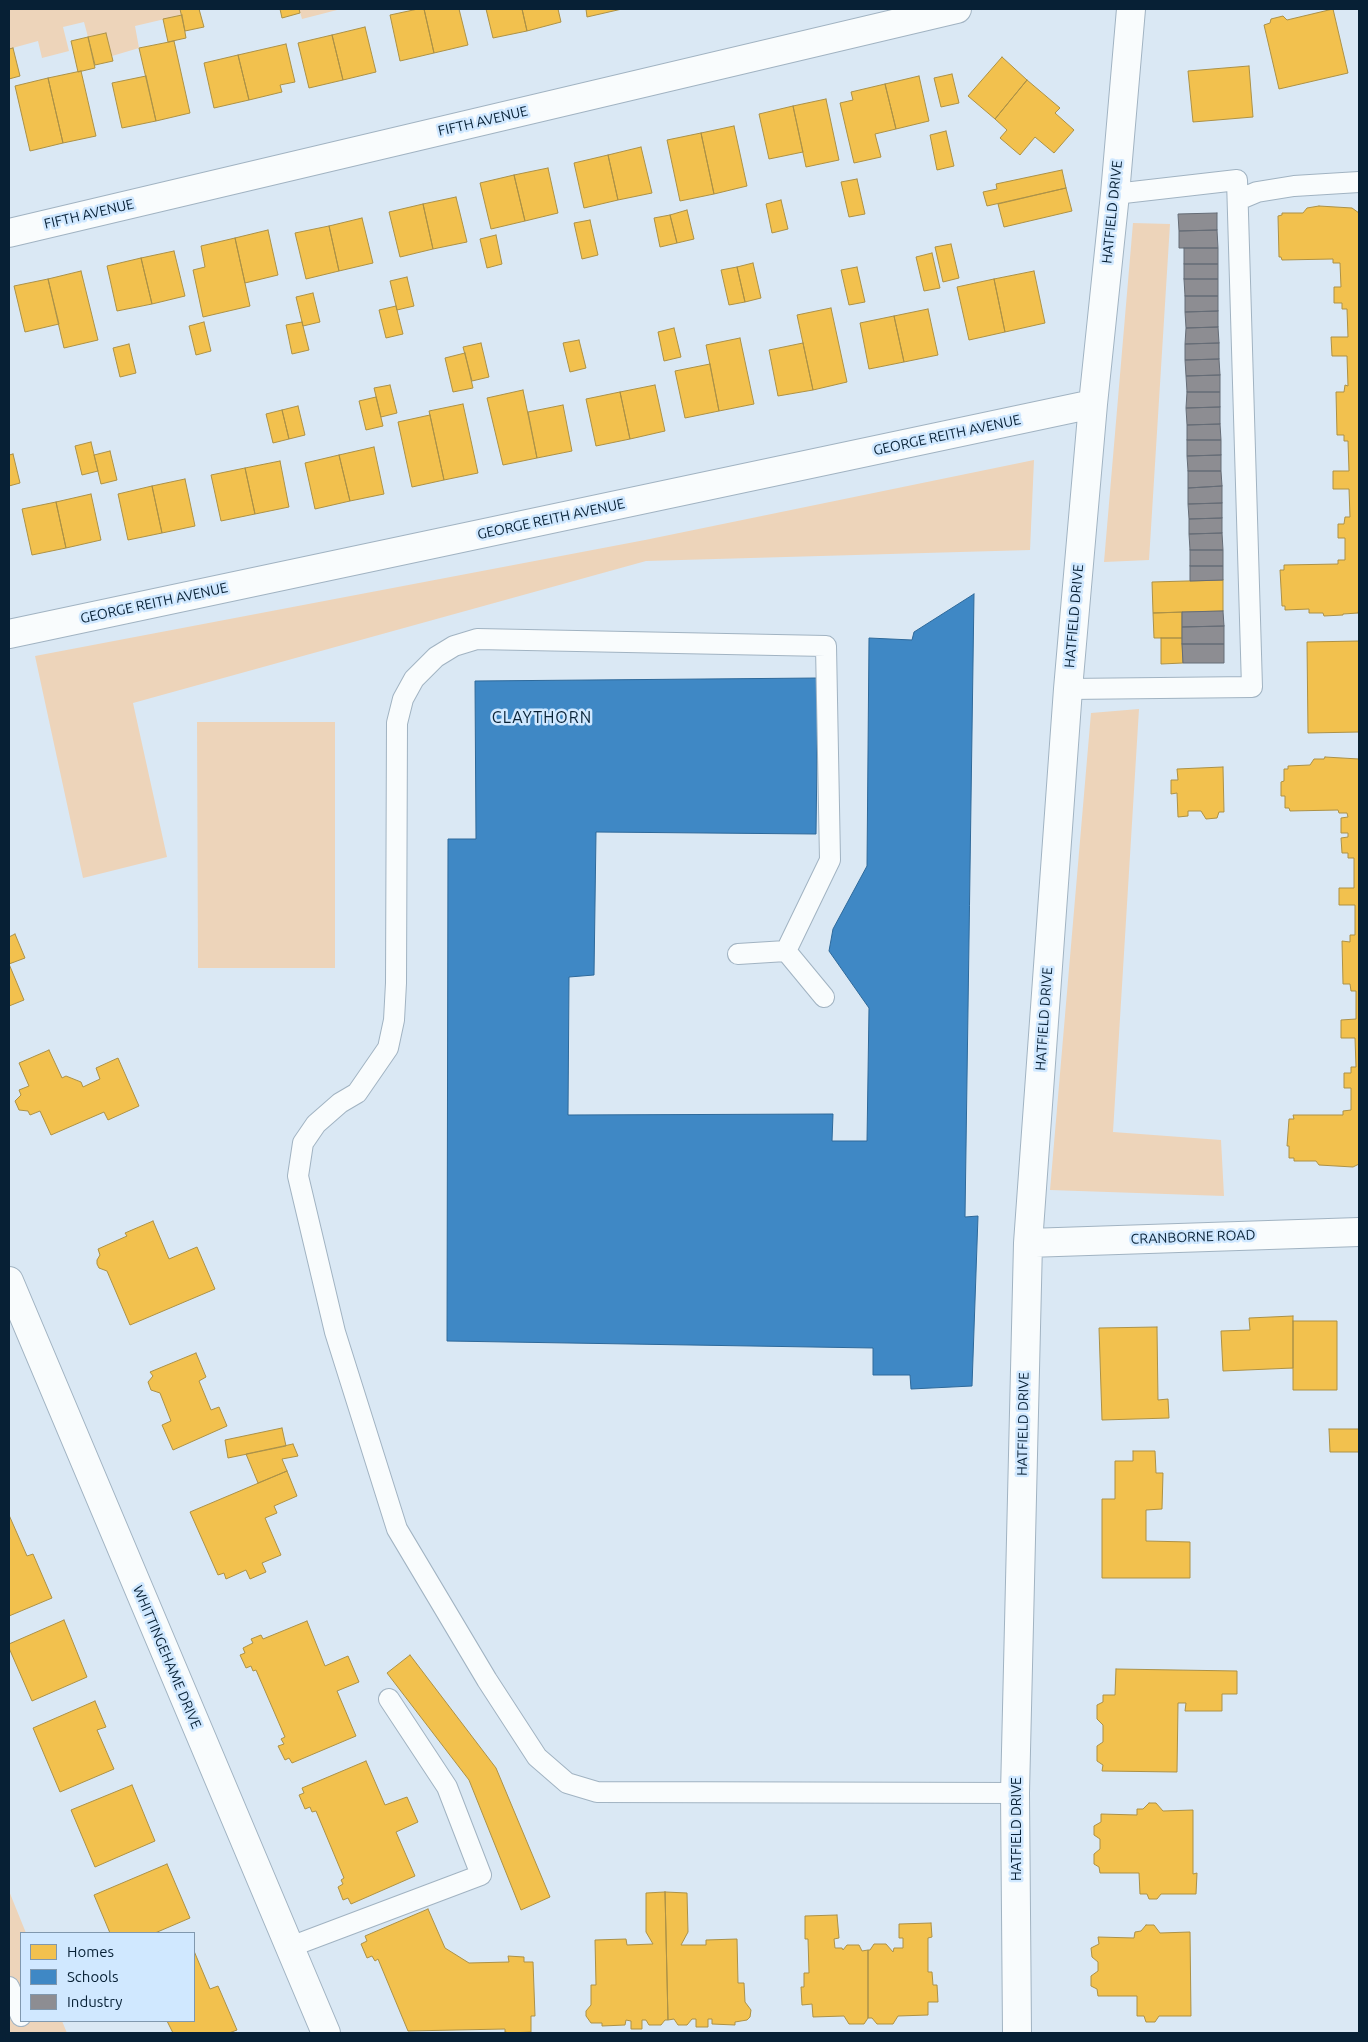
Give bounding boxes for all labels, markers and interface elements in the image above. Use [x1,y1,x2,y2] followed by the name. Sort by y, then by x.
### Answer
[436,102,530,140] street label: FIFTH AVENUE
[1098,159,1126,265] street label: HATFIELD DRIVE
[42,195,136,233] street label: FIFTH AVENUE
[872,411,1022,459] street label: GEORGE REITH AVENUE
[476,495,626,543] street label: GEORGE REITH AVENUE
[1061,564,1087,668] street label: HATFIELD DRIVE
[79,579,229,627] street label: GEORGE REITH AVENUE
[491,708,593,728] district label: CLAYTHORN
[1032,967,1056,1071] street label: HATFIELD DRIVE
[1130,1226,1256,1248] street label: CRANBORNE ROAD
[1014,1372,1032,1476] street label: HATFIELD DRIVE
[129,1583,205,1731] street label: WHITTINGEHAME DRIVE
[1008,1777,1024,1881] street label: HATFIELD DRIVE
[20,1932,195,2022] legend
[67,1943,114,1960] text: Homes
[67,1968,118,1985] text: Schools
[67,1993,122,2010] text: Industry

